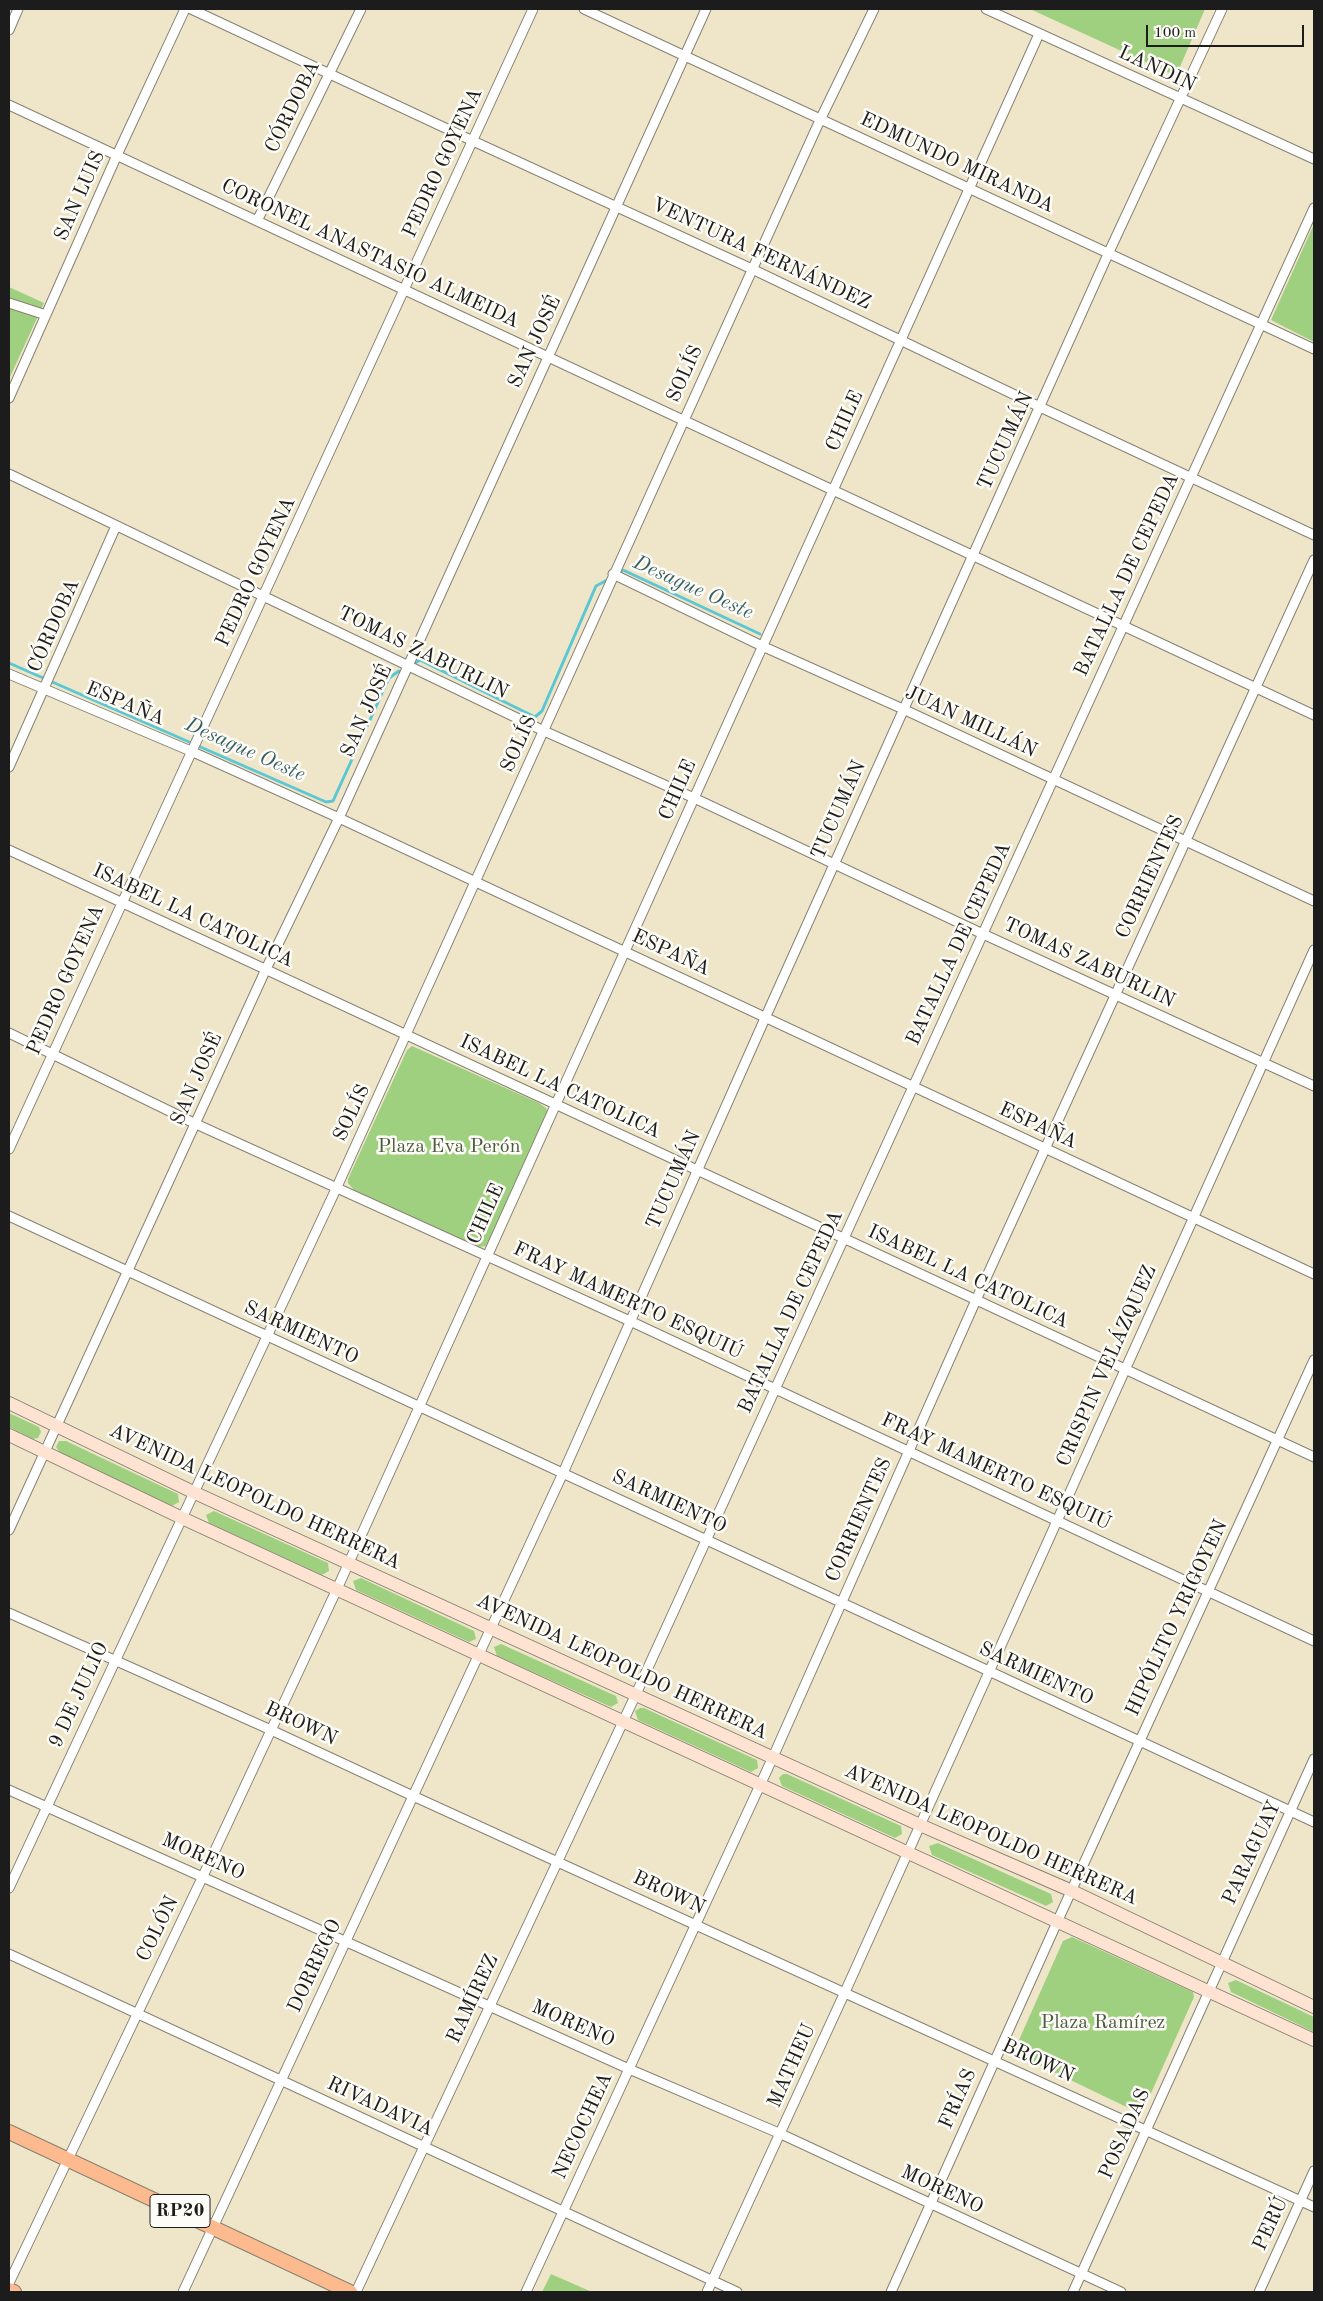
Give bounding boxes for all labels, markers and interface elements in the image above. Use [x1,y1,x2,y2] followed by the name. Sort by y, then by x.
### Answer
[1148,15,1306,47] scale bar
[1154,26,1196,41] text: 100 m
[1114,41,1200,97] street label: LANDIN
[260,57,326,157] street label: CÓRDOBA
[398,84,488,242] street label: PEDRO GOYENA
[856,107,1058,219] street label: EDMUNDO MIRANDA
[49,147,111,245] street label: SAN LUIS
[217,174,523,334] street label: CORONEL ANASTASIO ALMEIDA
[648,193,874,315] street label: VENTURA FERNÁNDEZ
[503,292,567,392] street label: SAN JOSÉ
[662,342,708,406] street label: SOLÍS
[821,387,869,455] street label: CHILE
[973,388,1039,494] street label: TUCUMÁN
[1069,470,1185,680] street label: BATALLA DE CEPEDA
[211,493,301,651] street label: PEDRO GOYENA
[629,550,757,626] water label: Desague Oeste
[23,576,85,676] street label: CÓRDOBA
[334,601,512,705] street label: TOMAS ZABURLIN
[336,661,398,761] street label: SAN JOSÉ
[82,677,168,731] street label: ESPAÑA
[901,681,1041,763] street label: JUAN MILLÁN
[181,712,309,788] water label: Desague Oeste
[496,712,542,776] street label: SOLÍS
[654,756,702,824] street label: CHILE
[807,757,871,863] street label: TUCUMÁN
[1111,811,1189,943] street label: CORRIENTES
[901,839,1017,1049] street label: BATALLA DE CEPEDA
[89,859,297,973] street label: ISABEL LA CATOLICA
[22,901,110,1059] street label: PEDRO GOYENA
[999,913,1179,1013] street label: TOMAS ZABURLIN
[628,924,714,982] street label: ESPAÑA
[166,1029,228,1129] street label: SAN JOSÉ
[456,1030,664,1144] street label: ISABEL LA CATOLICA
[328,1081,376,1145] street label: SOLÍS
[995,1097,1081,1155] street label: ESPAÑA
[642,1127,706,1233] street label: TUCUMÁN
[377,1135,521,1159] park label: Plaza Eva Perón
[462,1180,510,1248] street label: CHILE
[733,1207,849,1417] street label: BATALLA DE CEPEDA
[864,1220,1072,1334] street label: ISABEL LA CATOLICA
[509,1237,747,1365] street label: FRAY MAMERTO ESQUIÚ
[1052,1262,1162,1470] street label: CRISPIN VELÁZQUEZ
[240,1296,362,1370] street label: SARMIENTO
[877,1408,1115,1536] street label: FRAY MAMERTO ESQUIÚ
[105,1419,405,1575] street label: AVENIDA LEOPOLDO HERRERA
[821,1454,897,1586] street label: CORRIENTES
[608,1465,730,1539] street label: SARMIENTO
[1121,1516,1233,1720] street label: HIPÓLITO YRIGOYEN
[472,1589,772,1745] street label: AVENIDA LEOPOLDO HERRERA
[975,1637,1097,1711] street label: SARMIENTO
[44,1638,114,1752] street label: 9 DE JULIO
[261,1697,341,1751] street label: BROWN
[841,1759,1141,1911] street label: AVENIDA LEOPOLDO HERRERA
[1218,1797,1286,1909] street label: PARAGUAY
[158,1828,248,1886] street label: MORENO
[629,1866,709,1920] street label: BROWN
[132,1892,184,1966] street label: COLÓN
[283,1915,347,2017] street label: DORREGO
[442,1951,504,2047] street label: RAMÍREZ
[528,1995,618,2053] street label: MORENO
[1041,2011,1165,2035] park label: Plaza Ramírez
[763,2020,821,2112] street label: MATHEU
[998,2034,1078,2088] street label: BROWN
[934,2065,982,2133] street label: FRÍAS
[548,2069,618,2183] street label: NECOCHEA
[323,2072,437,2142] street label: RIVADAVIA
[1094,2085,1156,2183] street label: POSADAS
[897,2160,987,2220] street label: MORENO
[1248,2193,1294,2255] street label: PERÚ
[150,2194,210,2228] road number: RP20

